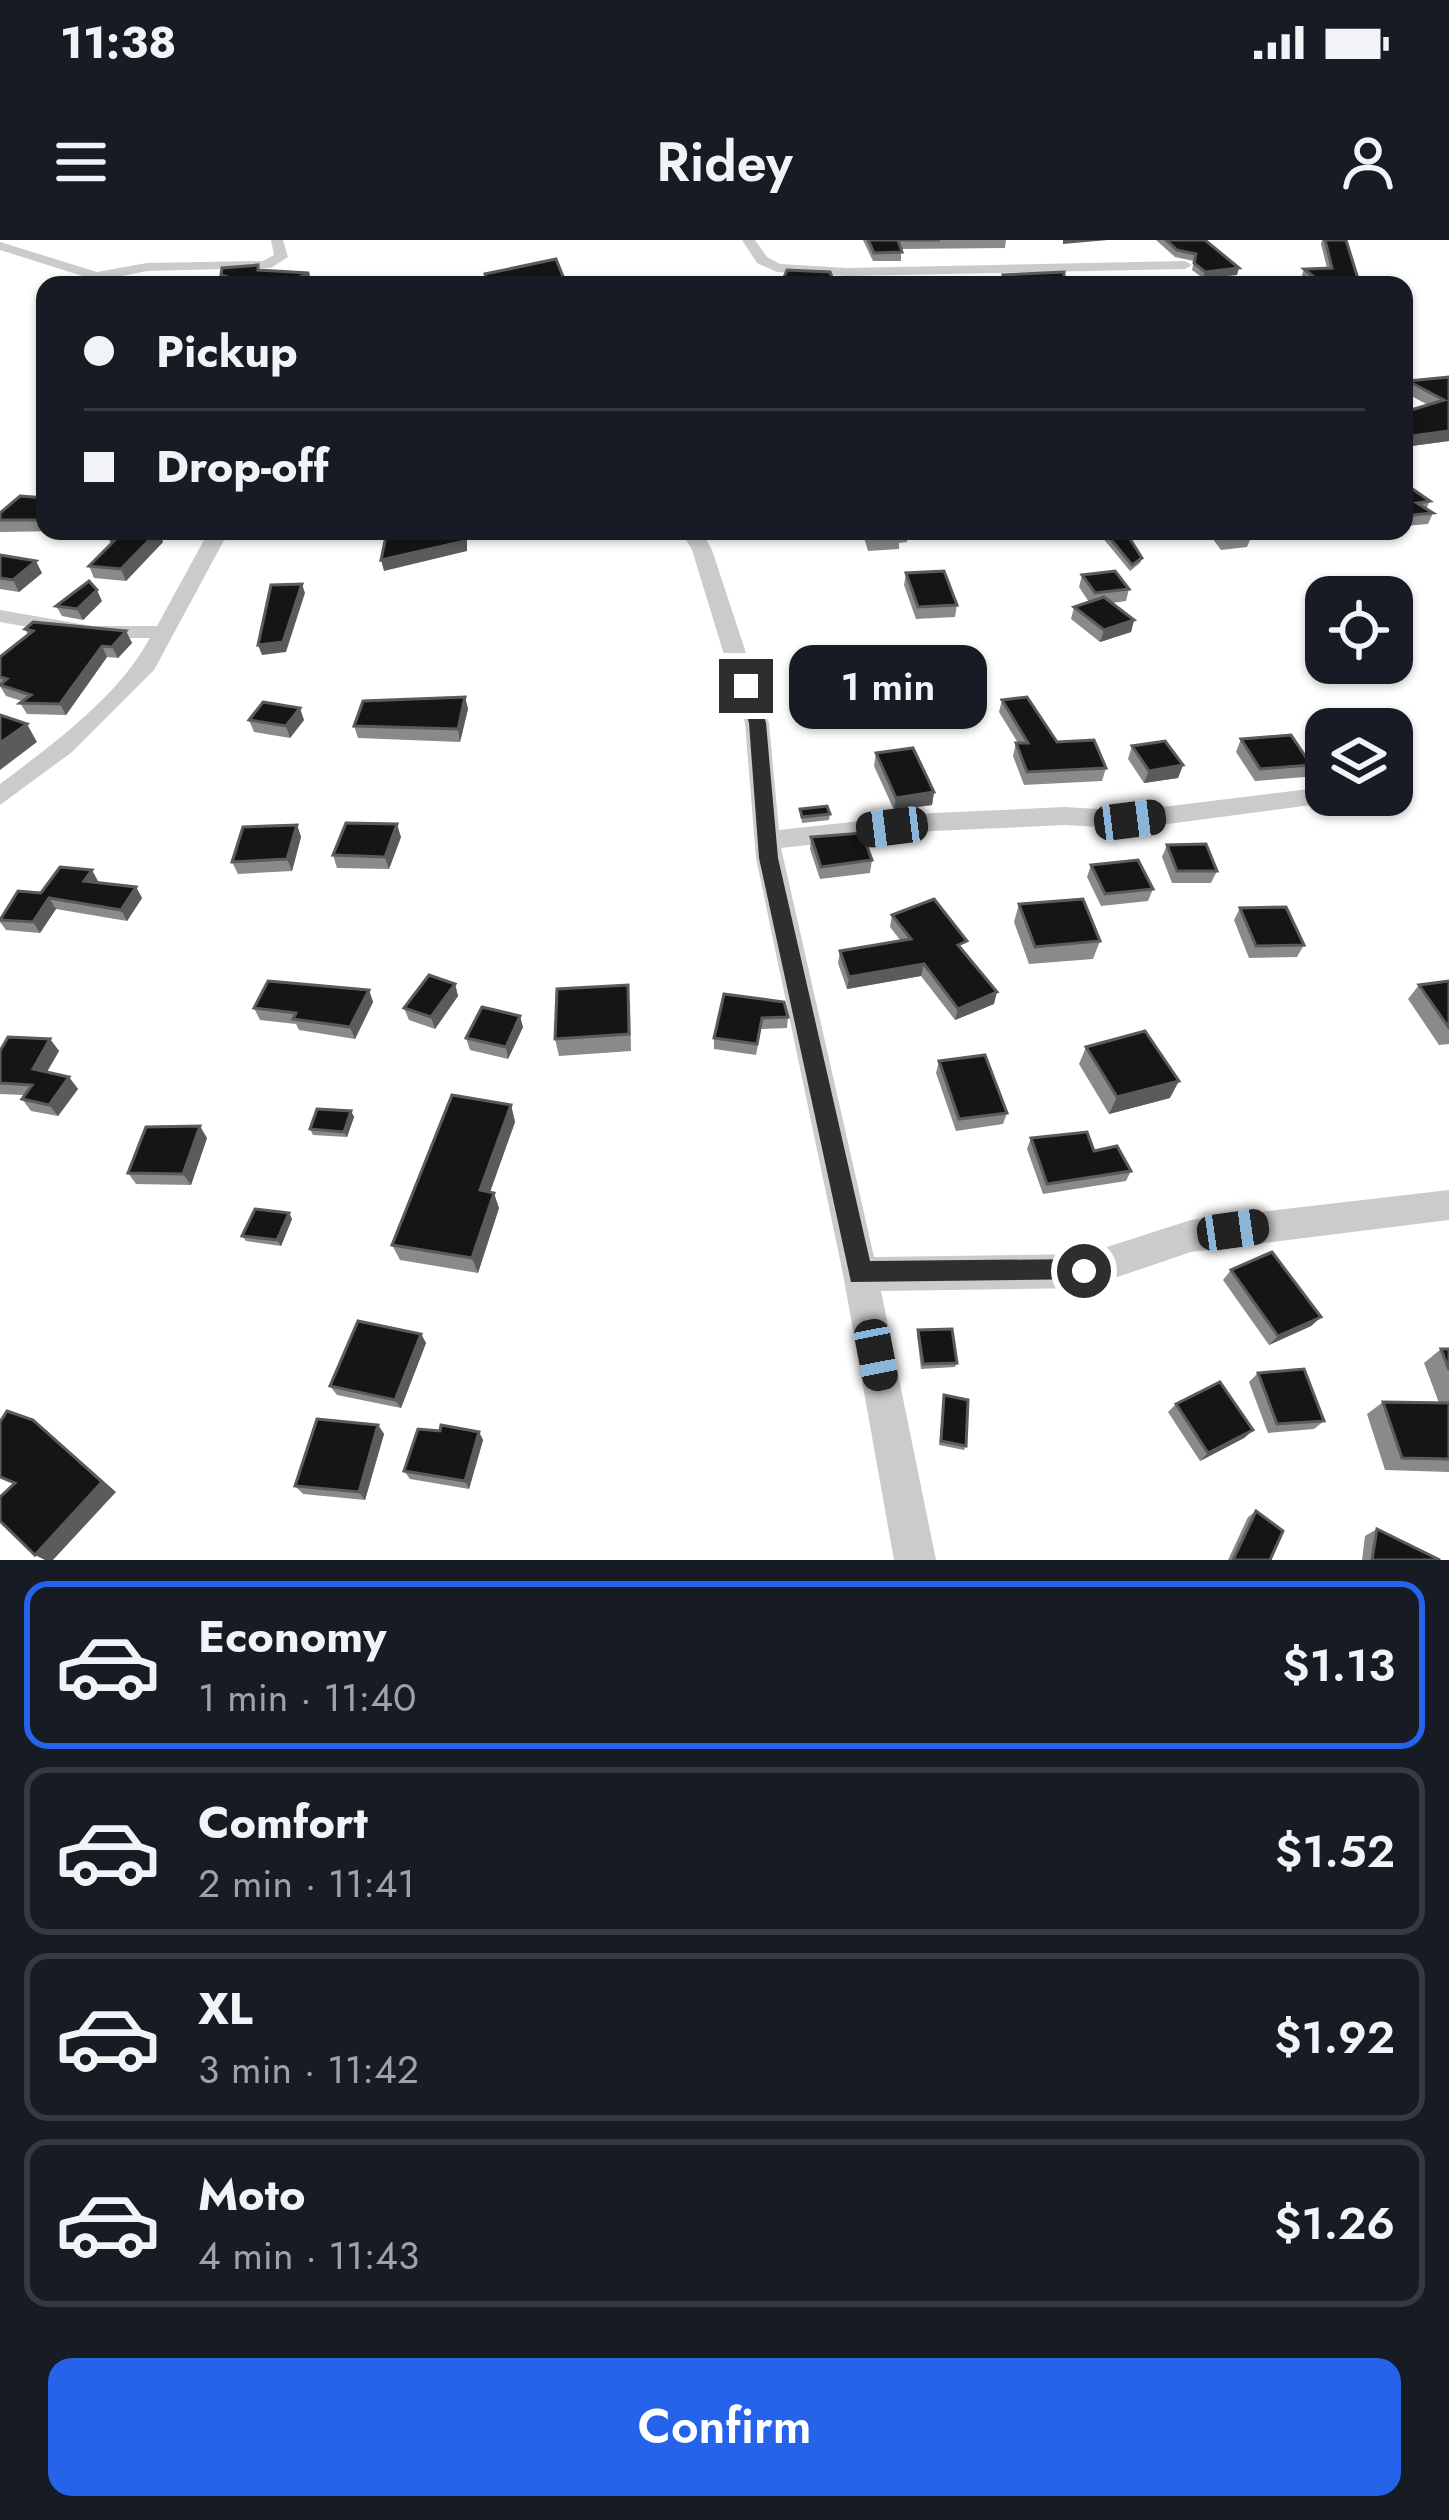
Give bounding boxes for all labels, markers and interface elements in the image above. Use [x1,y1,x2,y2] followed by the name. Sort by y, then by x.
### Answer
[60,10,176,75] text: 11:38
[656,123,793,201] text: Ridey
[48,129,114,195] icon: menu
[1335,129,1401,195] icon: person
[156,319,298,384] text: Pickup
[156,434,329,499] text: Drop-off
[1305,576,1413,816] map controls
[1305,576,1413,684] button: locate
[788,644,986,728] callout: 1 min
[841,658,935,715] text: 1 min
[719,659,773,713] route end
[1305,708,1413,816] button: layers
[1092,798,1168,842] car
[854,805,930,849] car
[1195,1207,1271,1253] car
[1057,1244,1111,1298] route start
[851,1316,901,1394] car
[198,1604,386,1669] text: Economy
[54,1611,162,1719] icon: car
[1282,1633,1395,1698] text: $1.13
[198,1669,416,1726] text: 1 min · 11:40
[198,1790,368,1855] text: Comfort
[54,1797,162,1905] icon: car
[1275,1819,1395,1884] text: $1.52
[198,1855,415,1912] text: 2 min · 11:41
[198,1976,253,2041] text: XL
[54,1983,162,2091] icon: car
[1274,2005,1395,2070] text: $1.92
[198,2041,419,2098] text: 3 min · 11:42
[198,2162,306,2227] text: Moto
[54,2169,162,2277] icon: car
[1274,2191,1395,2256] text: $1.26
[198,2227,419,2284] text: 4 min · 11:43
[48,2358,1401,2496] button: Confirm

